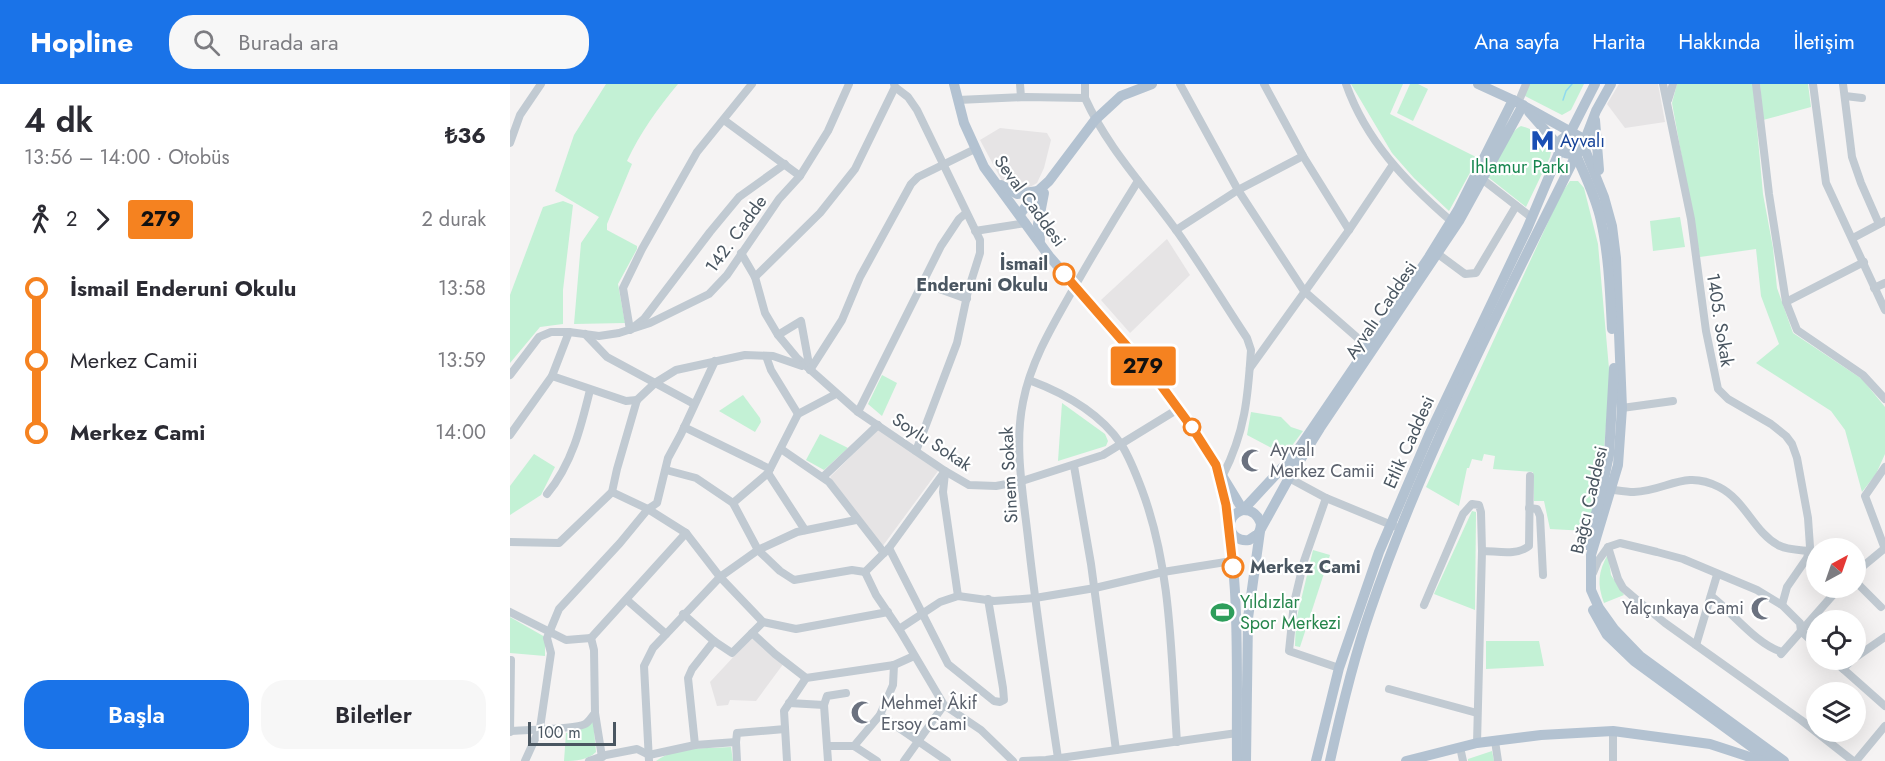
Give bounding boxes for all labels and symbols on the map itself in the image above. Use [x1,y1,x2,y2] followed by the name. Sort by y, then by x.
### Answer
[1529,128,1555,154] metro station icon: Ayvalı
[1560,128,1605,154] place label: Ayvalı
[988,150,1072,252] street label: Seval Caddesi
[1471,154,1569,180] park label: Ihlamur Parkı
[699,190,773,278] street label: 142. Cadde
[916,251,1048,298] place label: İsmail Enderuni Okulu
[1339,256,1423,364] street label: Ayvalı Caddesi
[1053,263,1075,285] marker: İsmail Enderuni Okulu
[1700,271,1740,369] street label: 1405. Sokak
[1108,346,1178,386] line badge: 279
[1377,391,1441,493] street label: Etlik Caddesi
[887,406,977,478] street label: Soylu Sokak
[1183,418,1201,436] unlabelled marker
[993,426,1025,524] street label: Sinem Sokak
[1270,437,1375,484] place label: Ayvalı Merkez Camii
[1564,443,1614,557] street label: Bağcı Caddesi
[1239,447,1265,473] mosque icon: Ayvalı Merkez Camii
[1806,538,1866,598] north arrow
[1250,554,1361,580] place label: Merkez Cami
[1222,556,1244,578] marker: Merkez Cami
[1240,589,1341,636] place label: Yıldızlar Spor Merkezi
[1622,595,1744,621] place label: Yalçınkaya Cami
[1749,595,1775,621] mosque icon: Yalçınkaya Cami
[1209,599,1235,625] sports icon: Yıldızlar Spor Merkezi
[881,690,978,737] place label: Mehmet Âkif Ersoy Cami
[850,700,876,726] mosque icon: Mehmet Âkif Ersoy Cami
[528,719,616,746] scale bar

